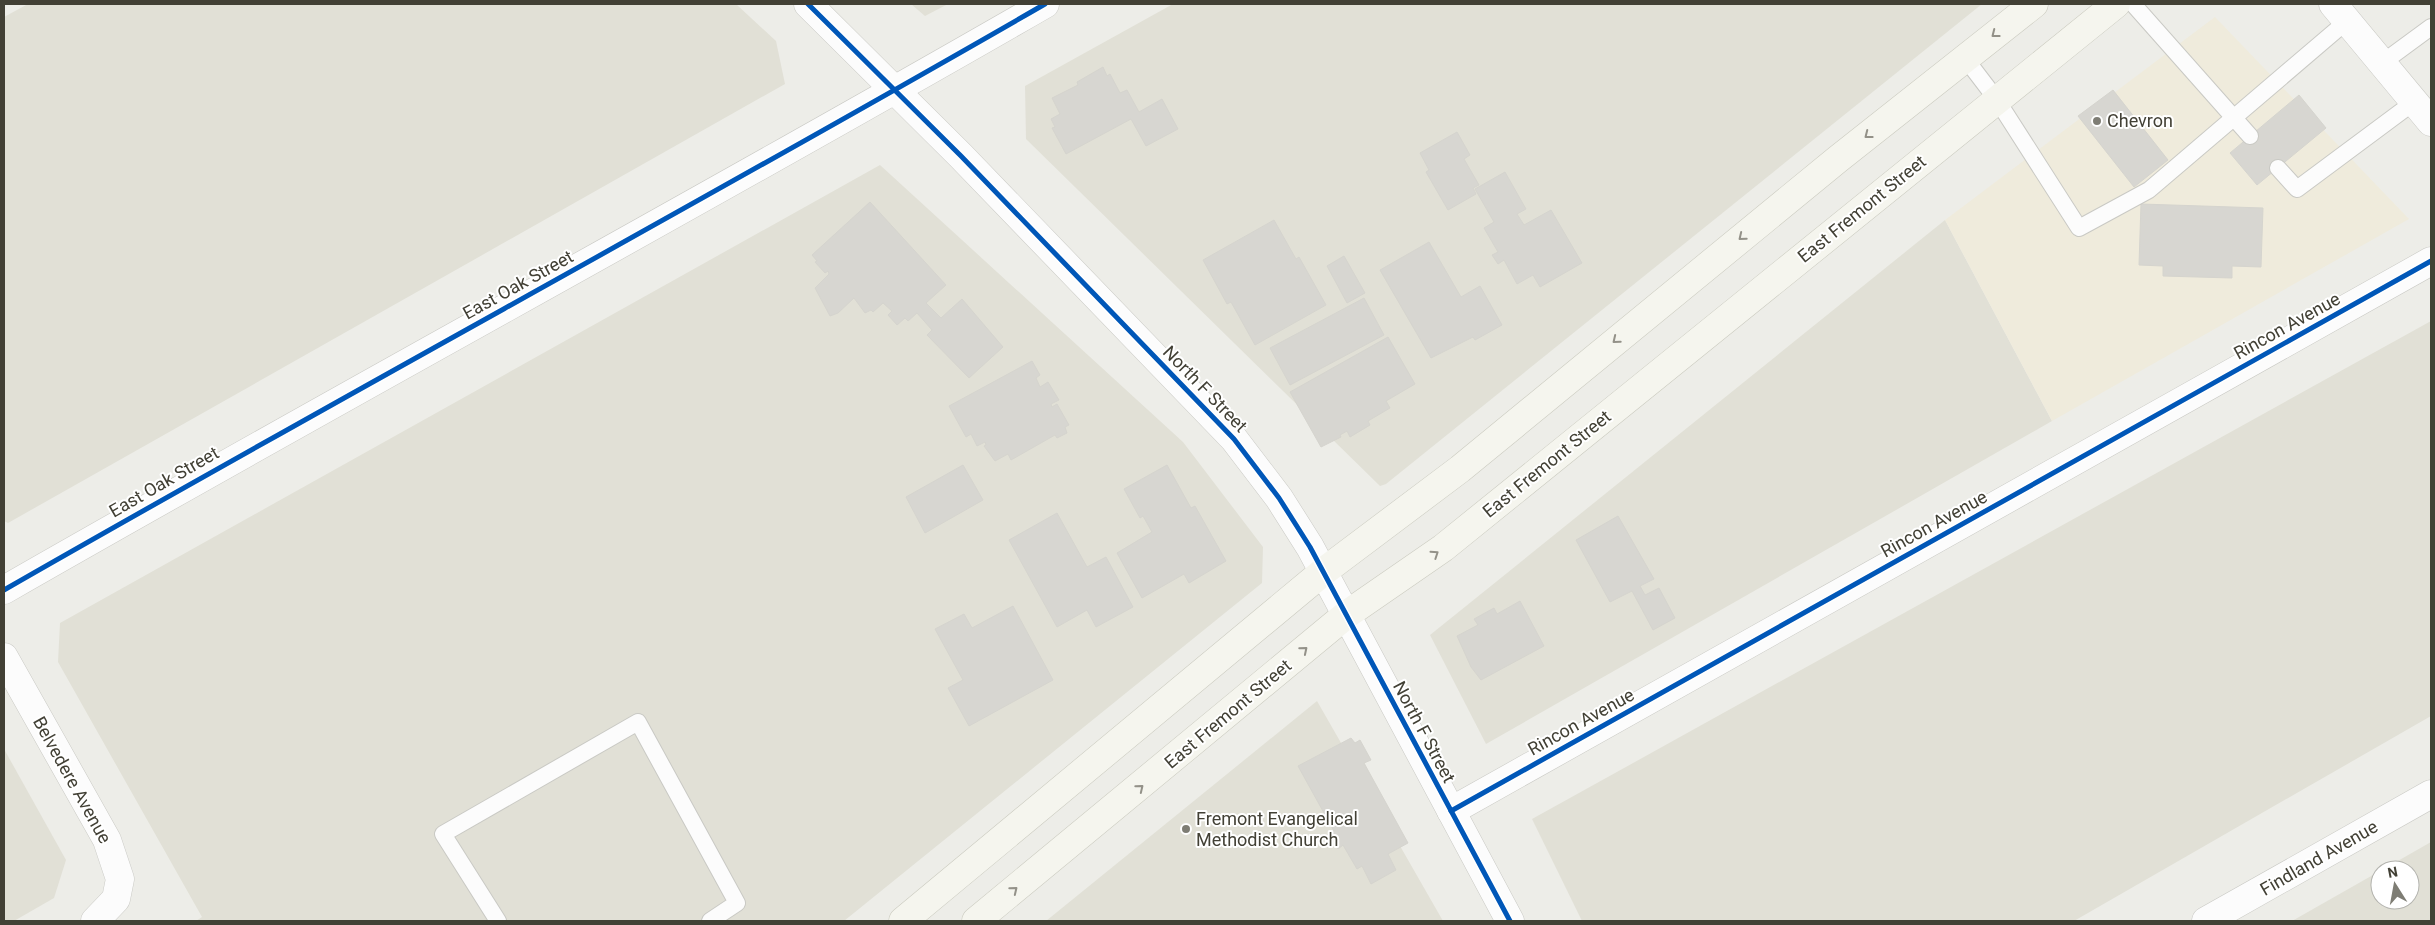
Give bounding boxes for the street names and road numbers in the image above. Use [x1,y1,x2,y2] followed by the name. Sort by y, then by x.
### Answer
[1793,150,1930,267] street label: East Fremont Street
[459,246,577,324] street label: East Oak Street
[2230,288,2344,363] street label: Rincon Avenue
[1159,341,1252,436] street label: North F Street
[1478,405,1615,522] street label: East Fremont Street
[105,442,222,521] street label: East Oak Street
[1877,486,1991,561] street label: Rincon Avenue
[1160,655,1295,773] street label: East Fremont Street
[1389,677,1460,786] street label: North F Street
[1524,684,1638,759] street label: Rincon Avenue
[29,713,116,847] street label: Belvedere Avenue
[2256,815,2381,900] street label: Findland Avenue

